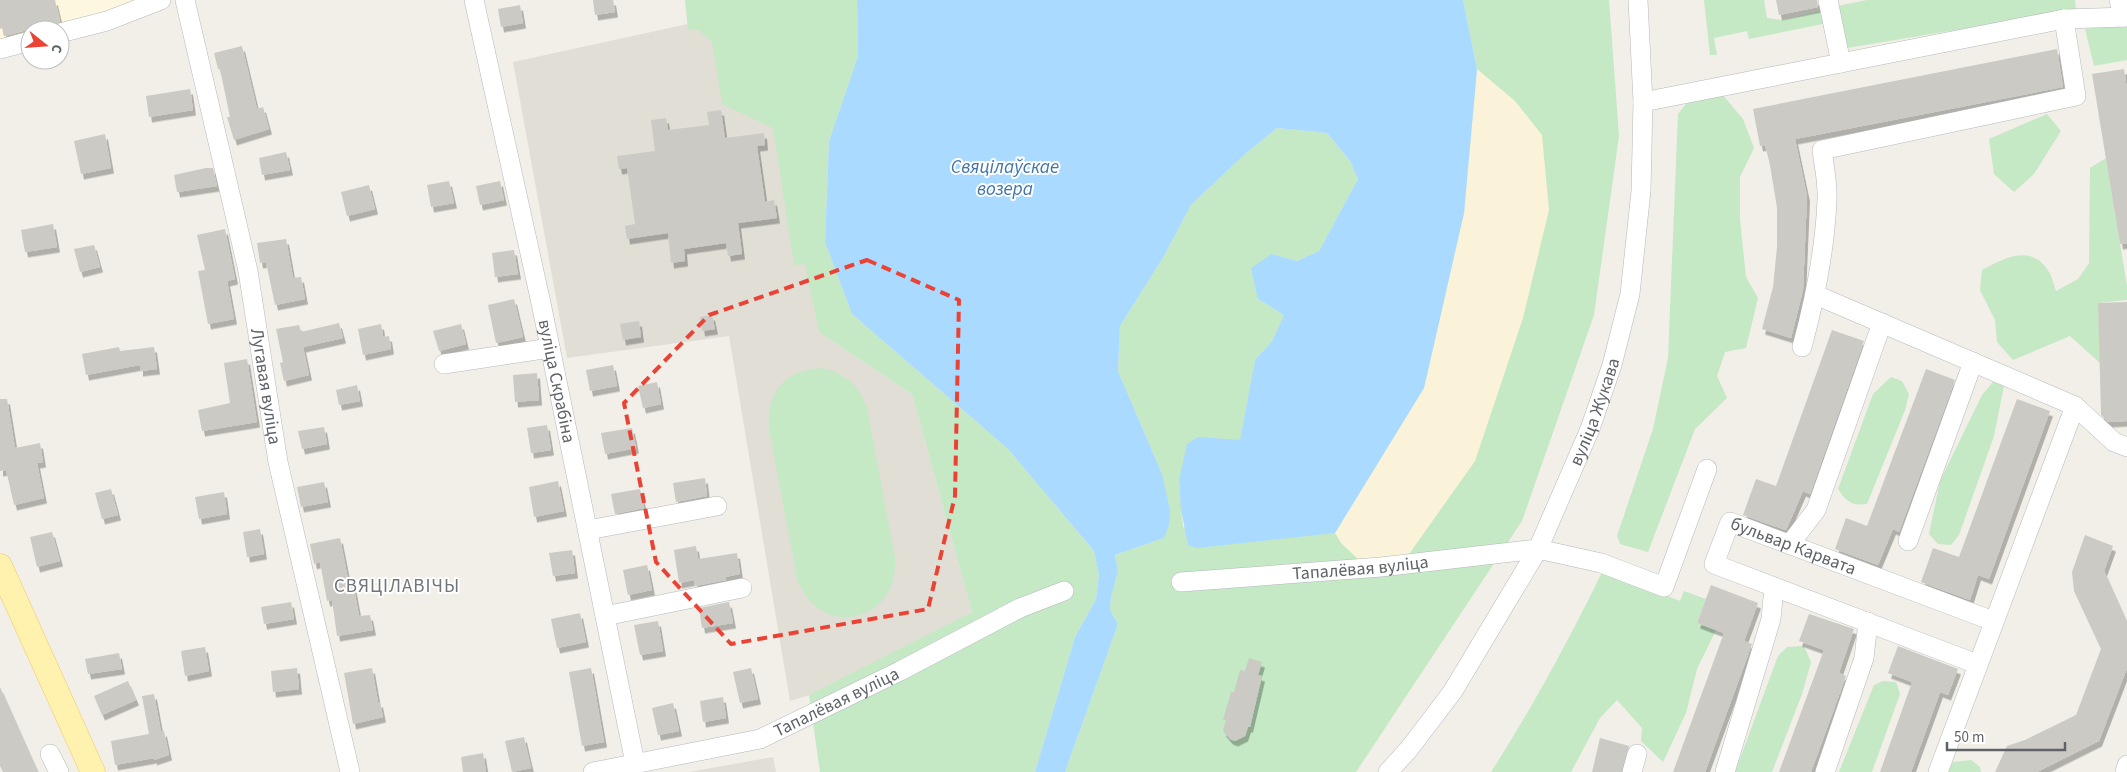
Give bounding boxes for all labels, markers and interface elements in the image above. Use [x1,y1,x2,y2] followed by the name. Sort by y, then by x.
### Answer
[20,20,70,70] north arrow
[46,42,67,55] text: С
[951,154,1059,203] water label: Свяцілаўскае возера
[532,317,581,445] street label: вуліца Скрабіна
[244,327,287,446] street label: Лугавая вуліца
[1564,356,1626,470] street label: вуліца Жукава
[1727,511,1860,581] street label: бульвар Карвата
[1291,550,1430,587] street label: Тапалёвая вуліца
[334,573,460,600] district label: СВЯЦІЛАВІЧЫ
[770,661,903,744] street label: Тапалёвая вуліца
[1947,720,2064,752] scale bar
[1954,727,1984,748] text: 50 m

